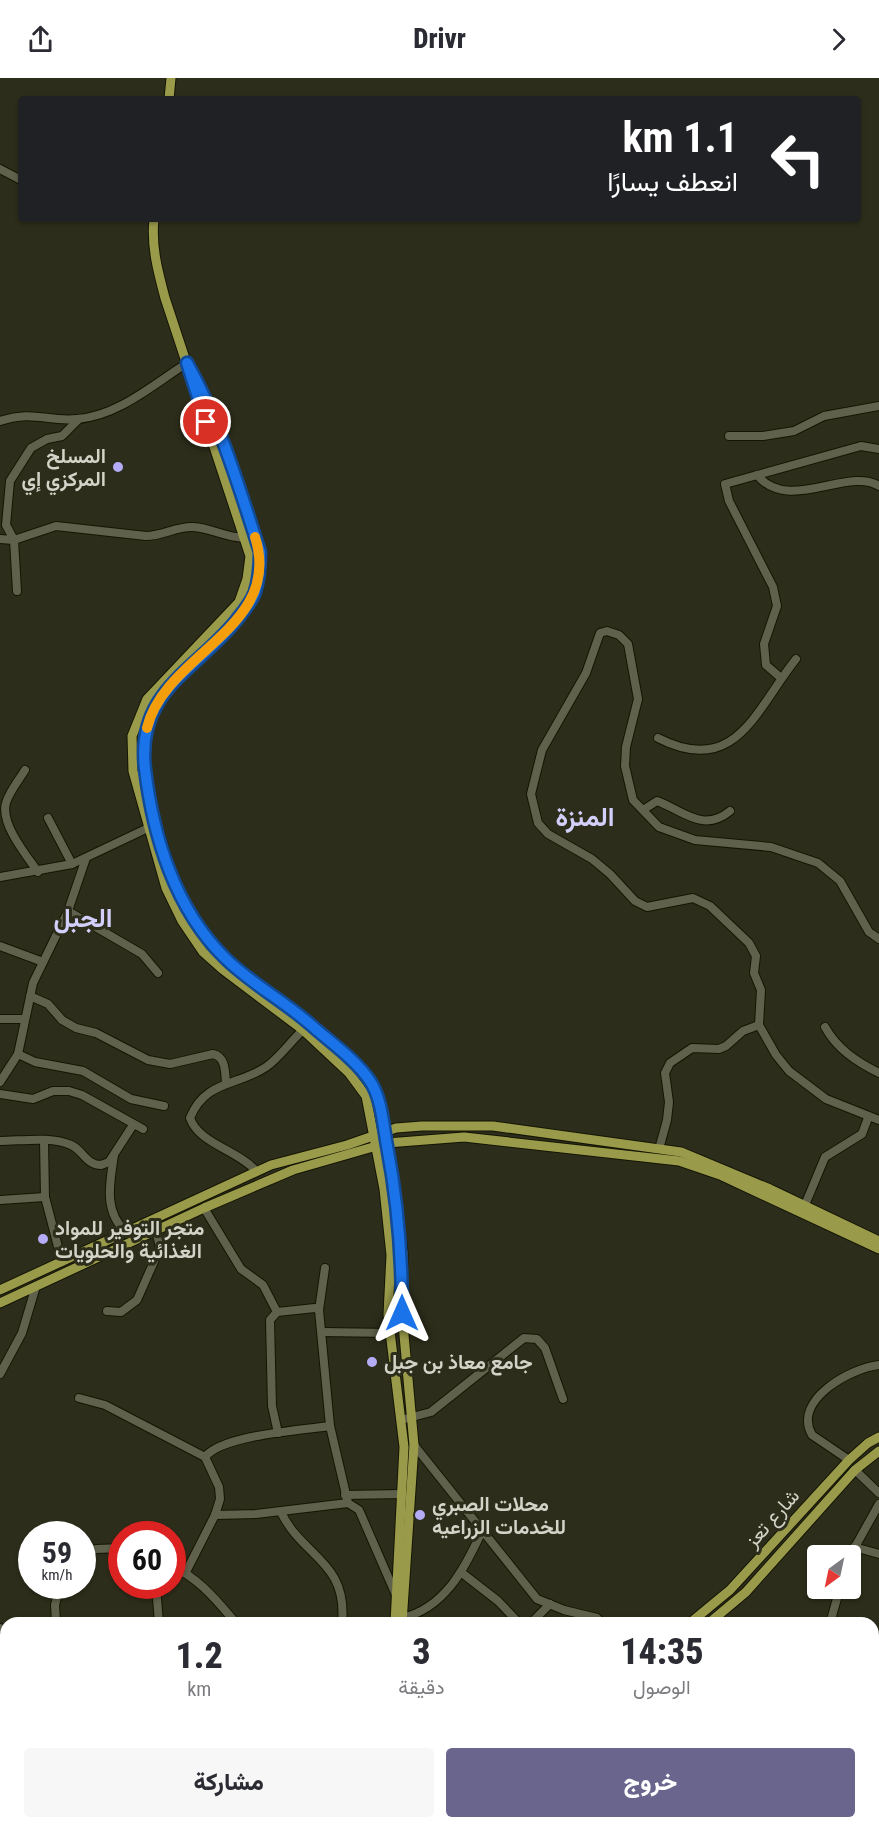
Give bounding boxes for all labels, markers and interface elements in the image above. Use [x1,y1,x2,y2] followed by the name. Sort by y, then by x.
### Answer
[24,23,57,56] icon: share
[413,23,466,55] text: Drivr
[822,23,855,56] icon: forward
[622,113,738,162] text: 1.1 km
[759,120,837,198] icon: left
[607,166,738,198] text: انعطف يسارًا
[180,396,231,447] pin
[189,405,222,438] icon: arrive
[22,444,106,496] place label: المسلخ المركزي إي
[111,460,125,474] marker: المسلخ المركزي إي
[555,802,615,833] district label: المنزة
[54,903,112,934] district label: الجبل
[55,1216,205,1264] place label: متجر التوفير للمواد الغذائية والحلويات
[36,1232,50,1246] marker: متجر التوفير للمواد الغذائية والحلويات
[370,1281,434,1345] position arrow
[384,1350,533,1376] place label: جامع معاذ بن جبل
[365,1355,379,1369] marker: جامع معاذ بن جبل
[739,1484,806,1554] street label: شارع تعز
[432,1492,566,1540] place label: محلات الصبري للخدمات الزراعيه
[413,1508,427,1522] marker: محلات الصبري للخدمات الزراعيه
[108,1521,186,1599] speed limit sign: 60
[42,1535,72,1570] text: 59
[807,1545,861,1599] north arrow
[807,1545,861,1599] map controls
[42,1566,72,1584] text: km/h
[412,1631,431,1673] text: 3
[620,1631,704,1673] text: 14:35
[176,1635,223,1677] text: 1.2
[398,1675,445,1699] text: دقيقة
[633,1675,691,1699] text: الوصول
[187,1677,211,1701] text: km
[24,1748,434,1817] button: مشاركة
[446,1748,855,1817] button: خروج

